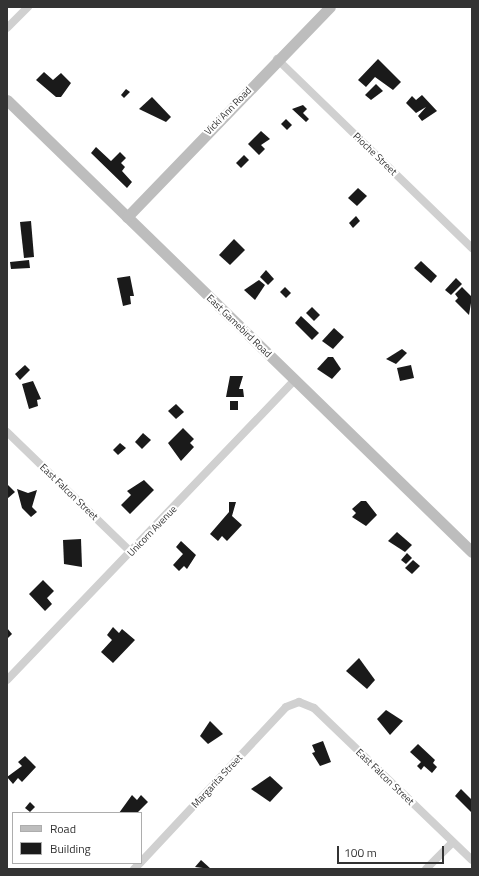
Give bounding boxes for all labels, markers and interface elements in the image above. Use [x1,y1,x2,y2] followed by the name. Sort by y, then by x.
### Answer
[202,84,254,138] street label: Vicki Ann Road
[351,130,399,178] street label: Pioche Street
[204,292,274,360] street label: East Gamebird Road
[37,461,101,523] street label: East Falcon Street
[125,503,179,559] street label: Unicorn Avenue
[353,746,417,808] street label: East Falcon Street
[189,752,245,810] street label: Margarita Street
[12,812,142,864] legend
[50,819,76,838] text: Road
[339,838,446,864] scale bar
[50,839,91,858] text: Building
[344,843,377,862] text: 100 m

